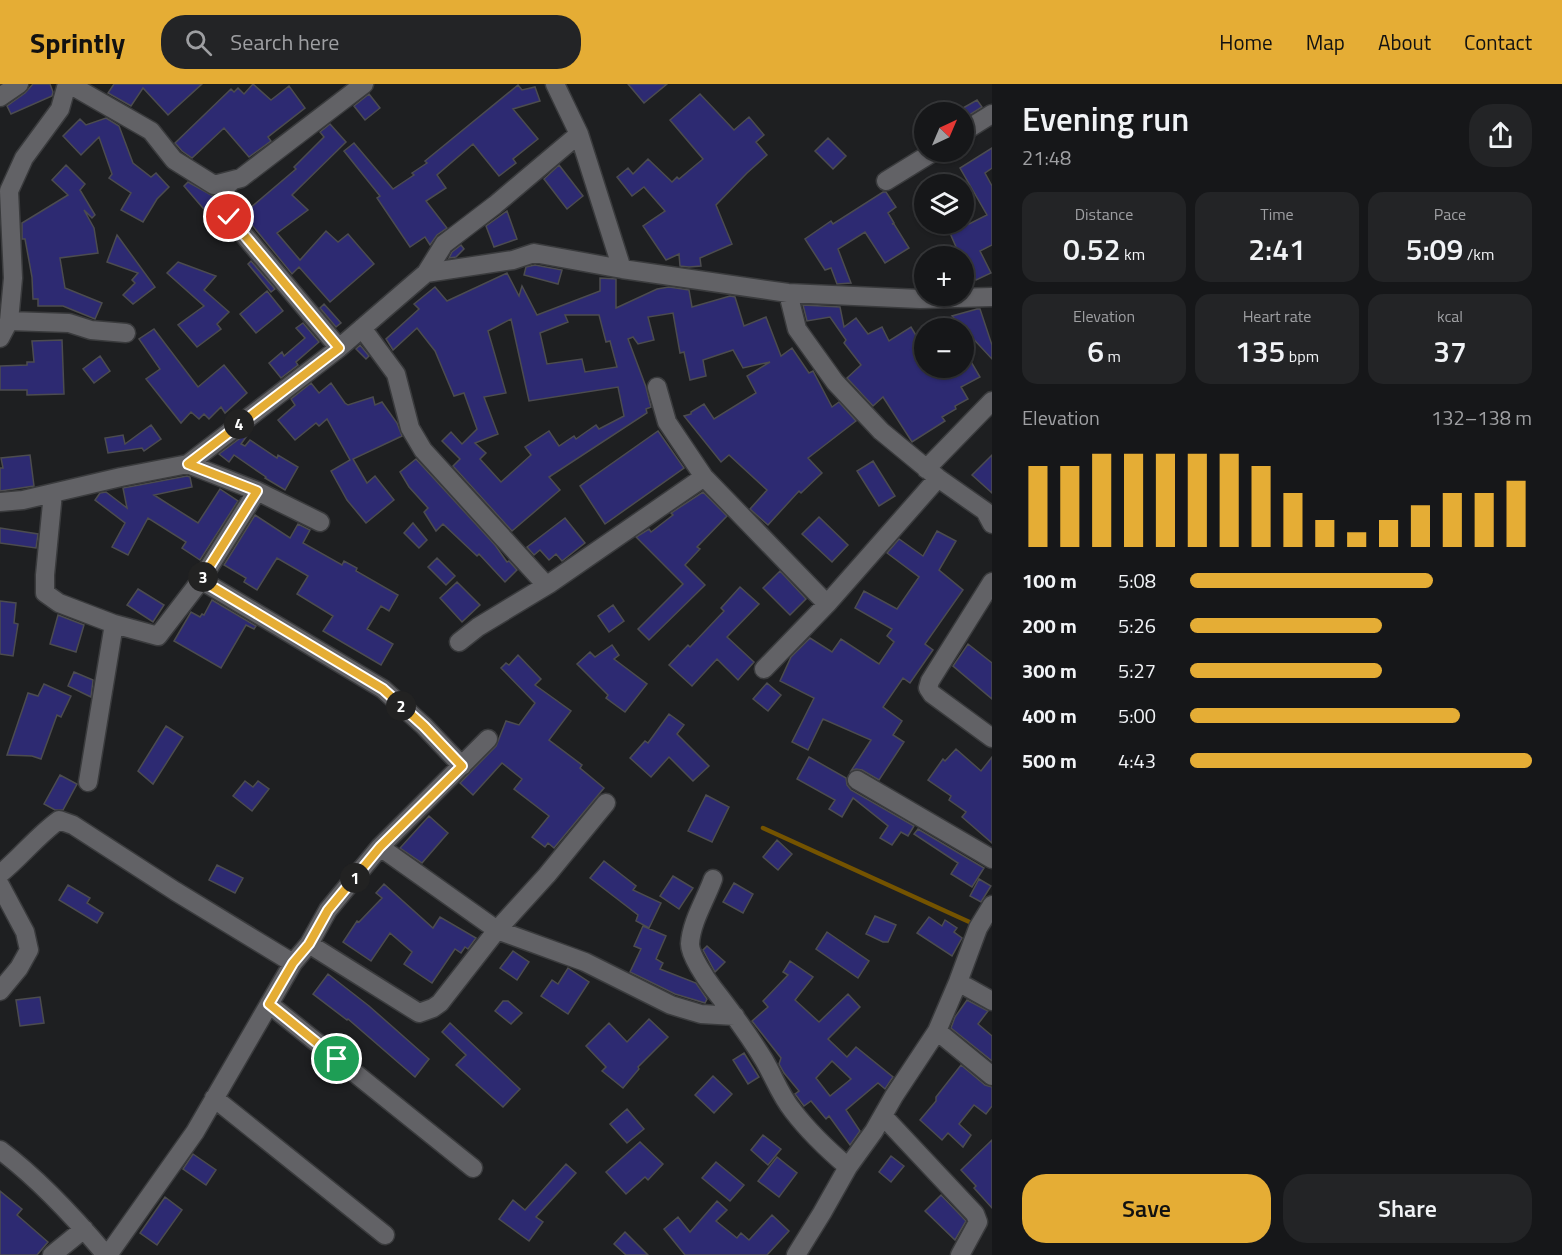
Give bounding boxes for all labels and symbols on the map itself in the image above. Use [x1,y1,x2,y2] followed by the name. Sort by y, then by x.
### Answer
[914,102,974,162] north arrow
[203,191,254,242] pin
[224,409,254,439] pin: 4
[188,562,218,592] pin: 3
[386,691,416,721] pin: 2
[340,863,370,893] pin: 1
[311,1033,362,1084] pin

